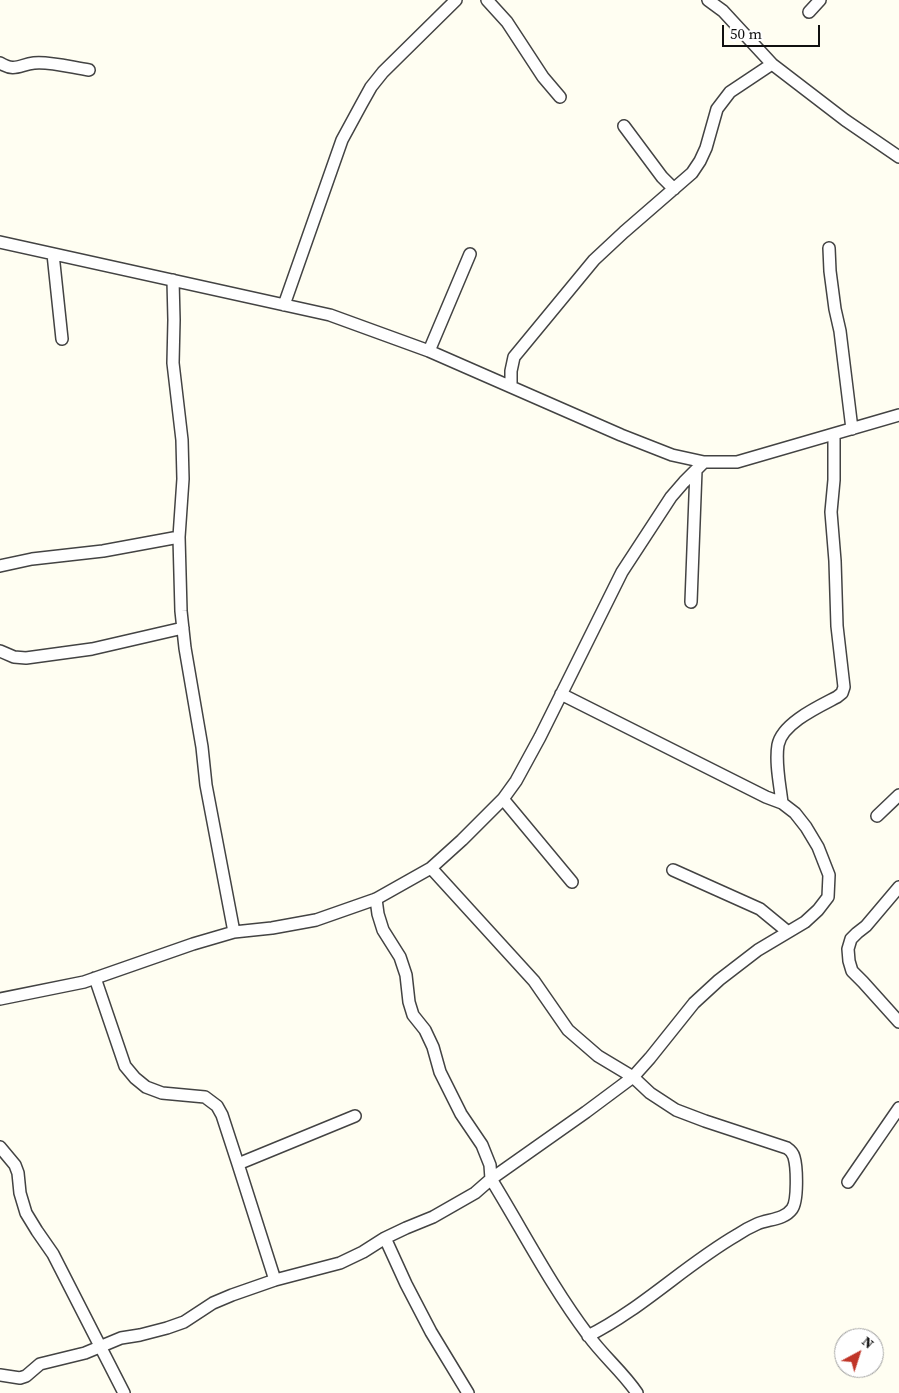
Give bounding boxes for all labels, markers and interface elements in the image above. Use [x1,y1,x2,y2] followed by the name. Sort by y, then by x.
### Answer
[724,15,822,47] scale bar
[730,23,762,44] text: 50 m
[834,1328,884,1378] north arrow
[858,1331,878,1353] text: N

